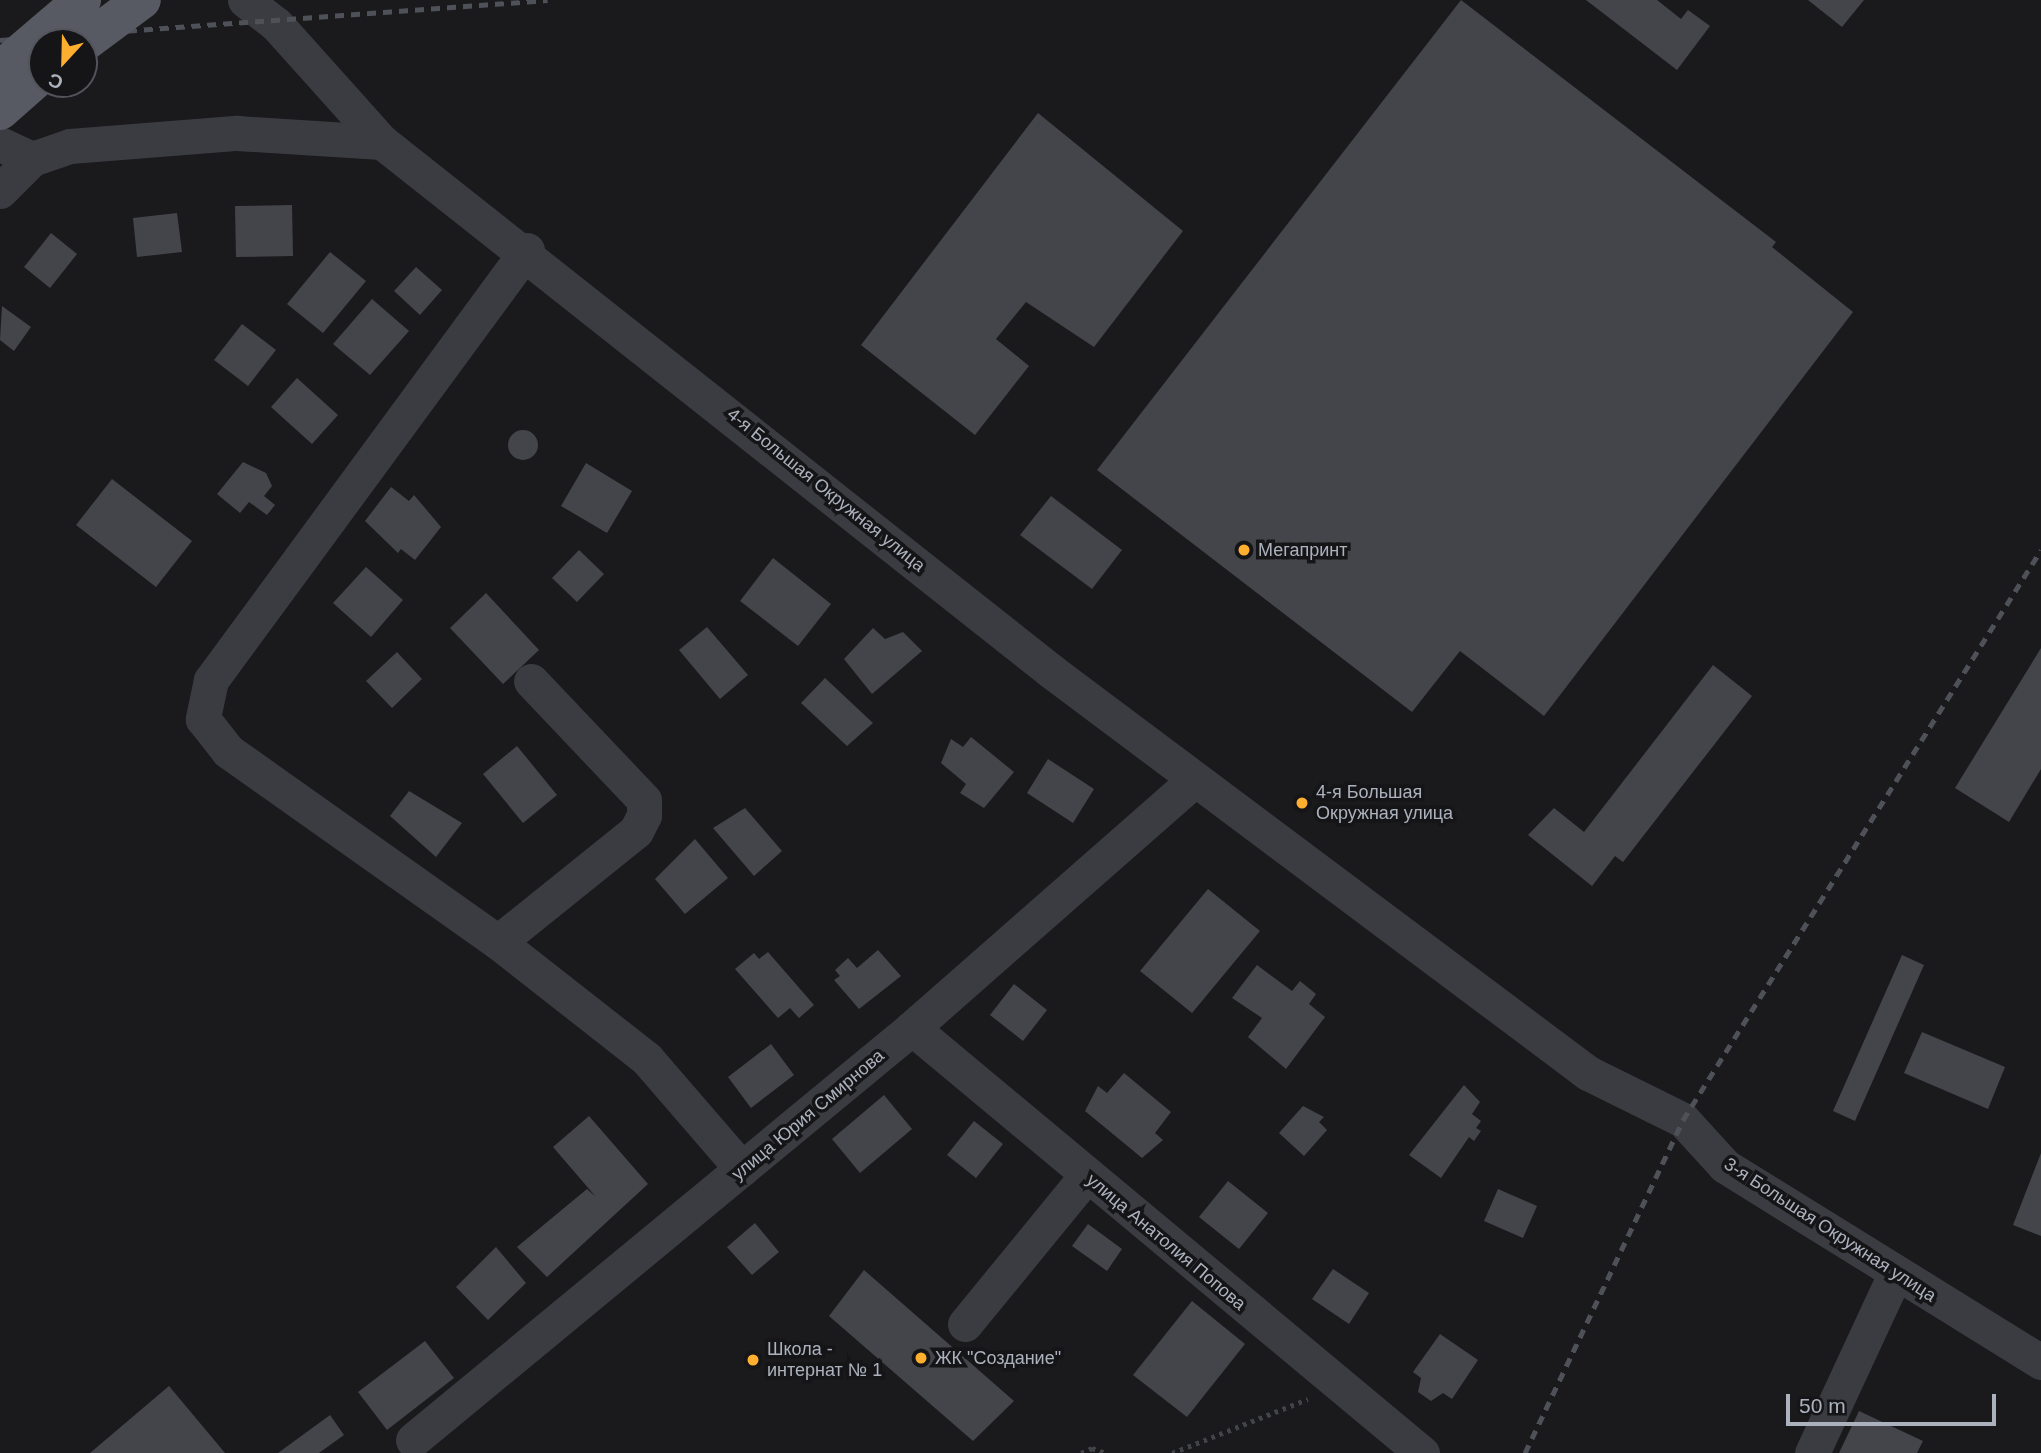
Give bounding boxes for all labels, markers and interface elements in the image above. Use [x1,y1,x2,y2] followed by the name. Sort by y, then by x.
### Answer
[28,28,98,98] north arrow
[45,69,66,93] text: С
[723,403,929,577] street label: 4-я Большая Окружная улица
[1258,539,1347,561] place label: Мегапринт
[1236,542,1252,558] marker: Мегапринт
[1316,782,1453,824] place label: 4-я Большая Окружная улица
[1294,795,1310,811] marker: 4-я Большая Окружная улица
[727,1045,889,1185] street label: улица Юрия Смирнова
[1720,1153,1940,1307] street label: 3-я Большая Окружная улица
[1082,1169,1250,1315] street label: улица Анатолия Попова
[767,1339,882,1382] place label: Школа - интернат № 1
[935,1347,1061,1369] place label: ЖК "Создание"
[913,1350,929,1366] marker: ЖК "Создание"
[745,1352,761,1368] marker: Школа - интернат № 1
[1789,1380,1999,1424] scale bar
[1799,1394,1846,1417] text: 50 m

